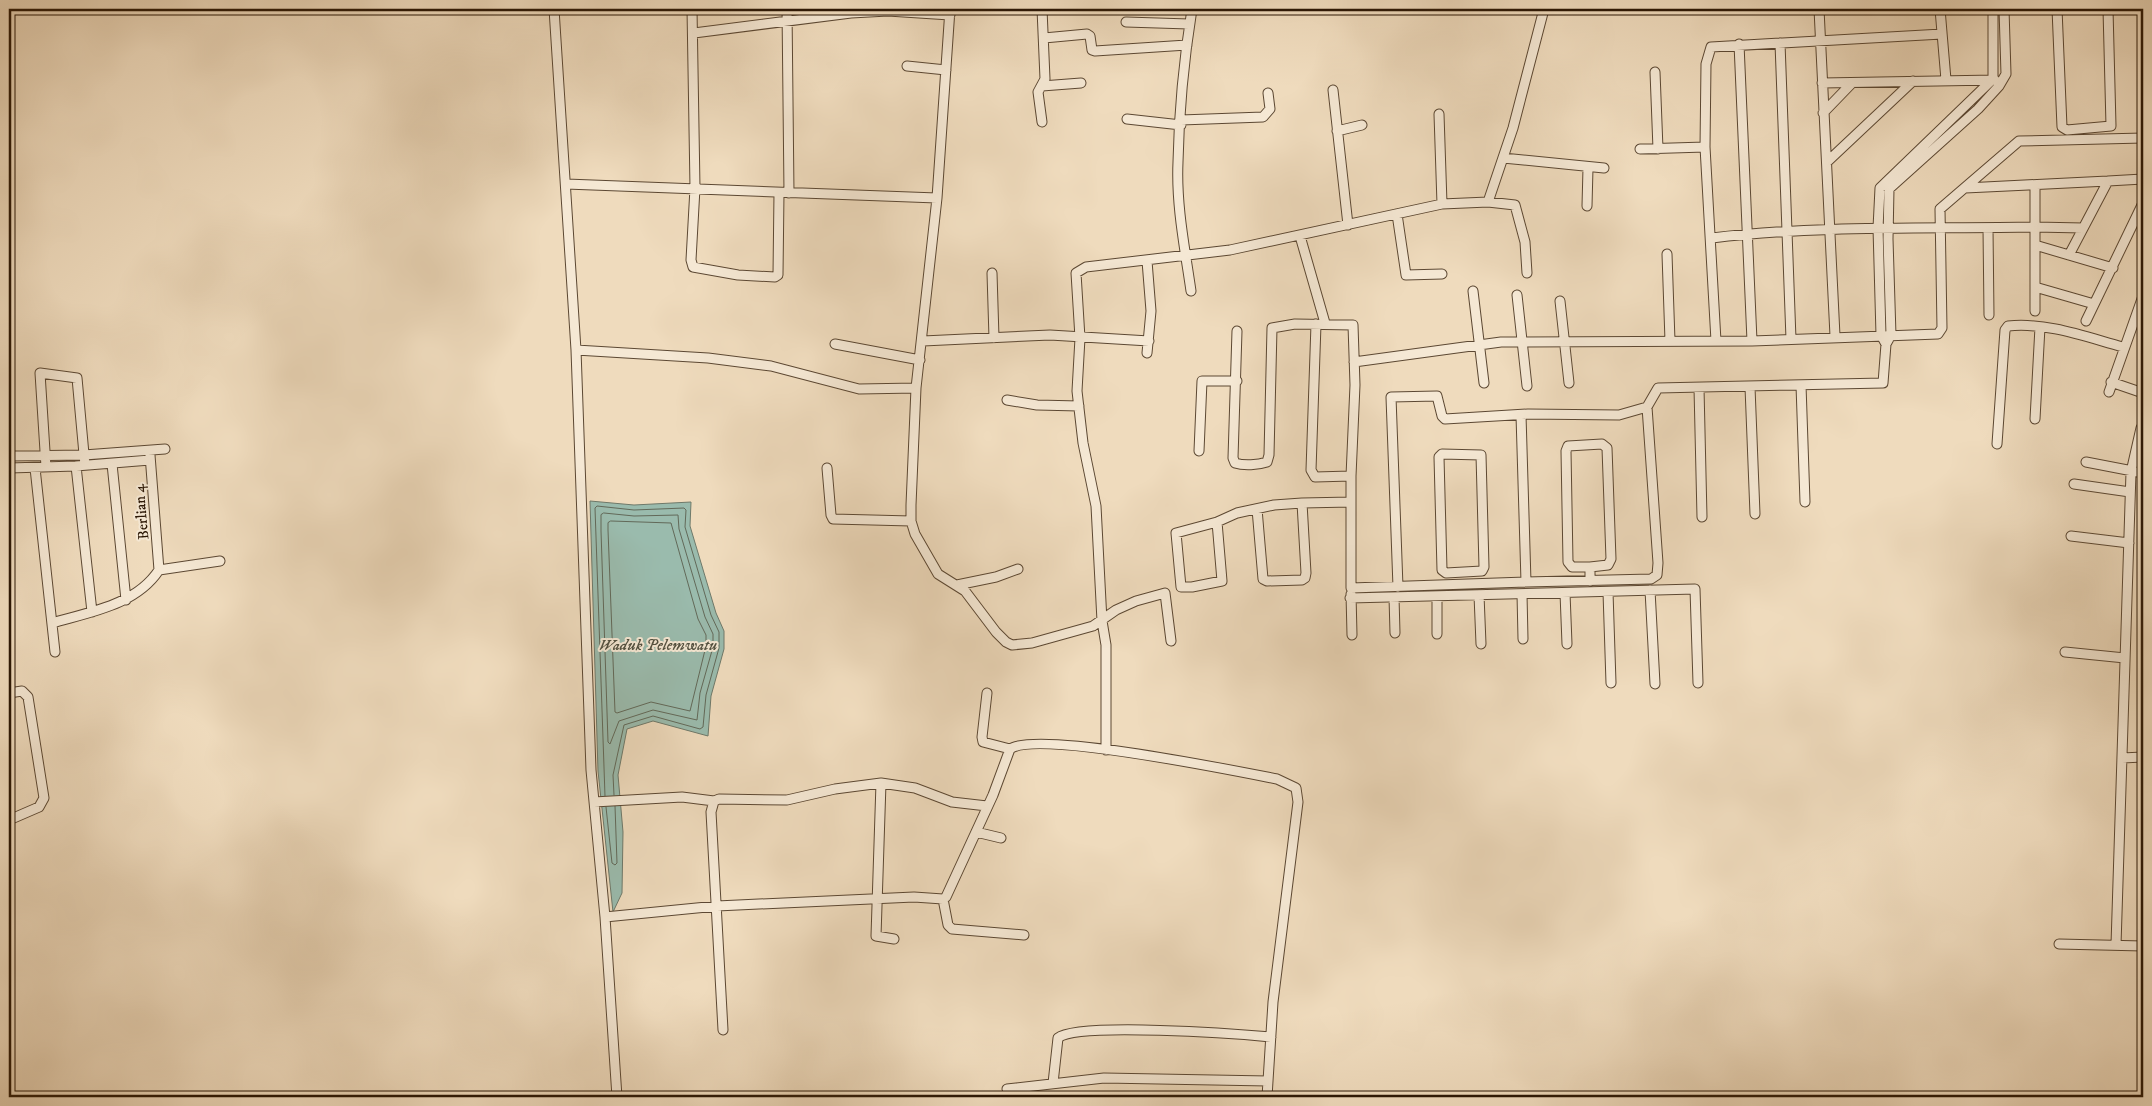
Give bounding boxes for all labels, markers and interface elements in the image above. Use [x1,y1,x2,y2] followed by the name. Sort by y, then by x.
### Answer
[130,483,153,540] street label: Berlian 4
[599,635,717,655] water label: Waduk Pelemwatu

